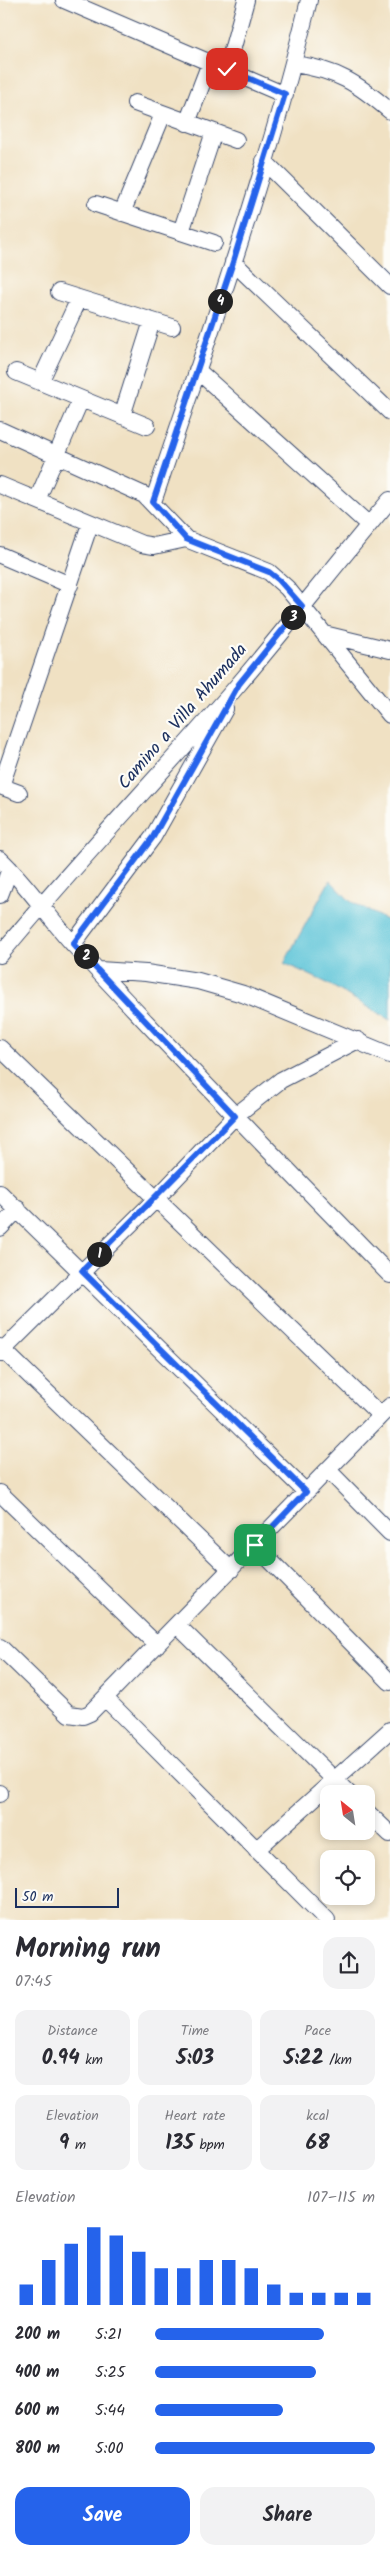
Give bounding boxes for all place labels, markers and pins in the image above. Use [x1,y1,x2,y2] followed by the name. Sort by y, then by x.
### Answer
[206,48,248,90] pin
[208,288,232,314] pin: 4
[280,604,306,630] pin: 3
[74,944,98,968] pin: 2
[86,1242,112,1266] pin: 1
[234,1524,276,1566] pin

